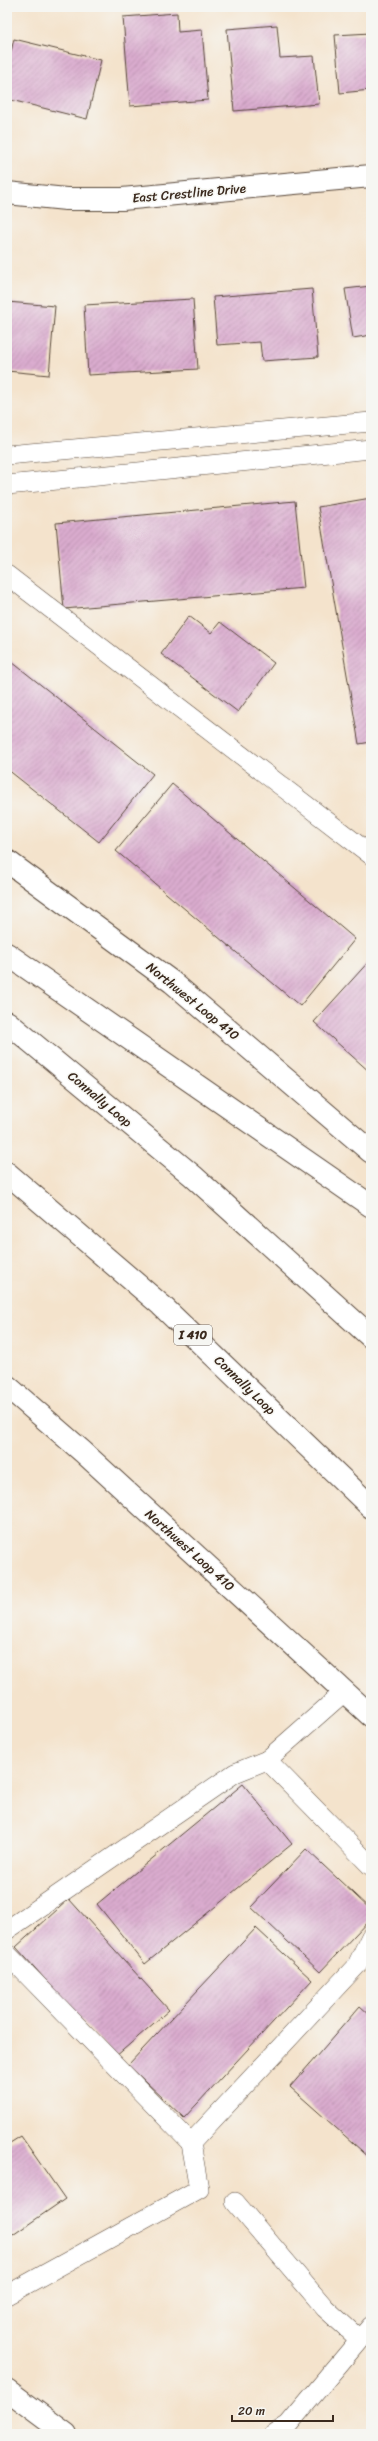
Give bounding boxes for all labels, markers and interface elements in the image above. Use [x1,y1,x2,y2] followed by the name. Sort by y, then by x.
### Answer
[131,177,247,209] street label: East Crestline Drive
[141,956,245,1046] street label: Northwest Loop 410
[62,1065,138,1133] street label: Connally Loop
[174,1325,212,1345] road number: I 410
[209,1349,281,1421] street label: Connally Loop
[140,1503,240,1597] street label: Northwest Loop 410
[232,2397,333,2423] scale bar
[238,2400,265,2422] text: 20 m

